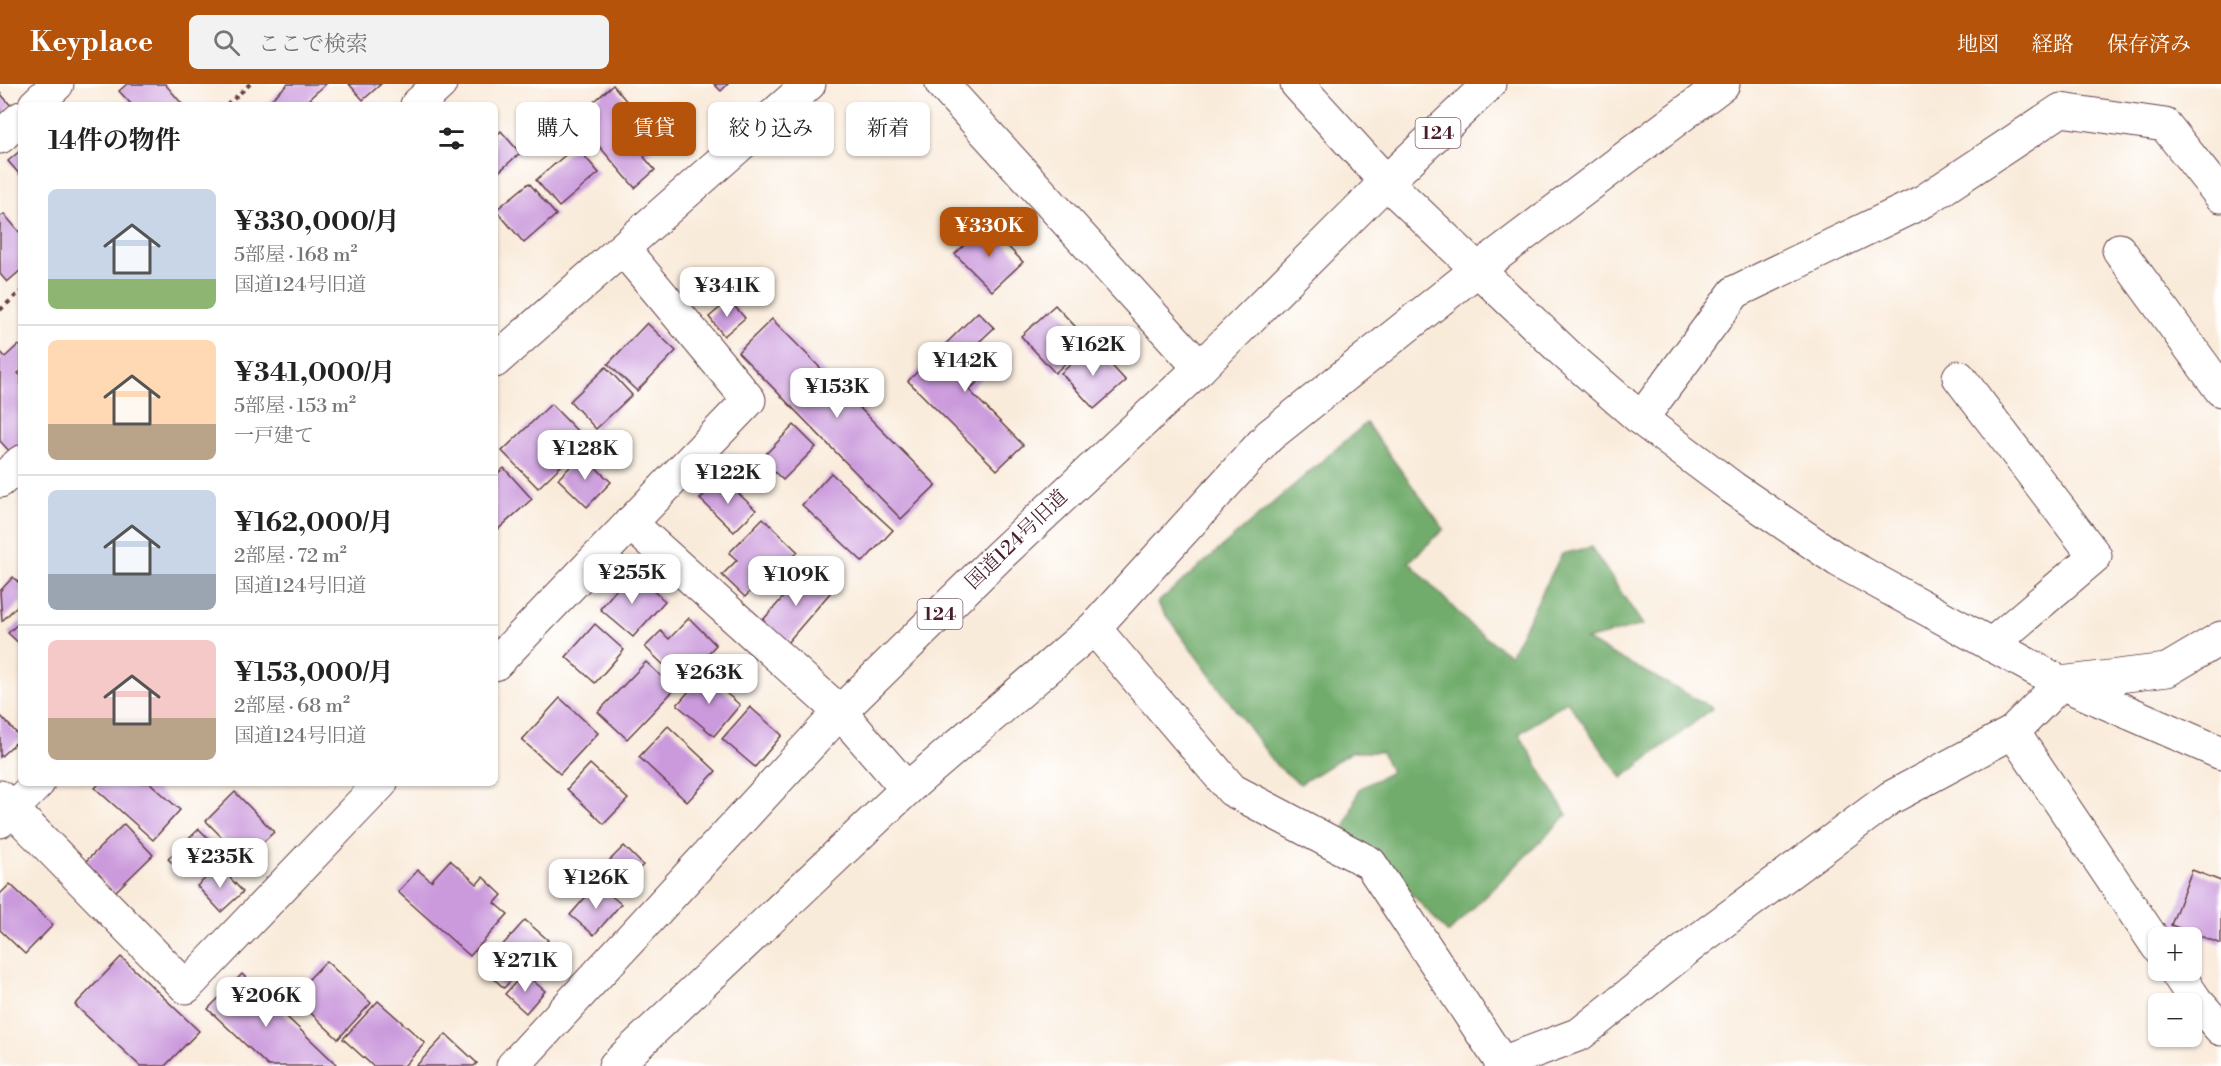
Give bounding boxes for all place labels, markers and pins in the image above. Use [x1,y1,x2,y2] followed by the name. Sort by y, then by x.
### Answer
[947,207,1031,258] pin: ¥330K
[685,267,769,318] pin: ¥341K
[1051,326,1135,377] pin: ¥162K
[923,342,1007,393] pin: ¥142K
[795,368,879,419] pin: ¥153K
[543,430,627,481] pin: ¥128K
[686,454,770,505] pin: ¥122K
[590,554,674,605] pin: ¥255K
[754,556,838,607] pin: ¥109K
[667,654,751,705] pin: ¥263K
[178,838,262,889] pin: ¥235K
[554,859,638,910] pin: ¥126K
[483,942,567,993] pin: ¥271K
[224,977,308,1028] pin: ¥206K

